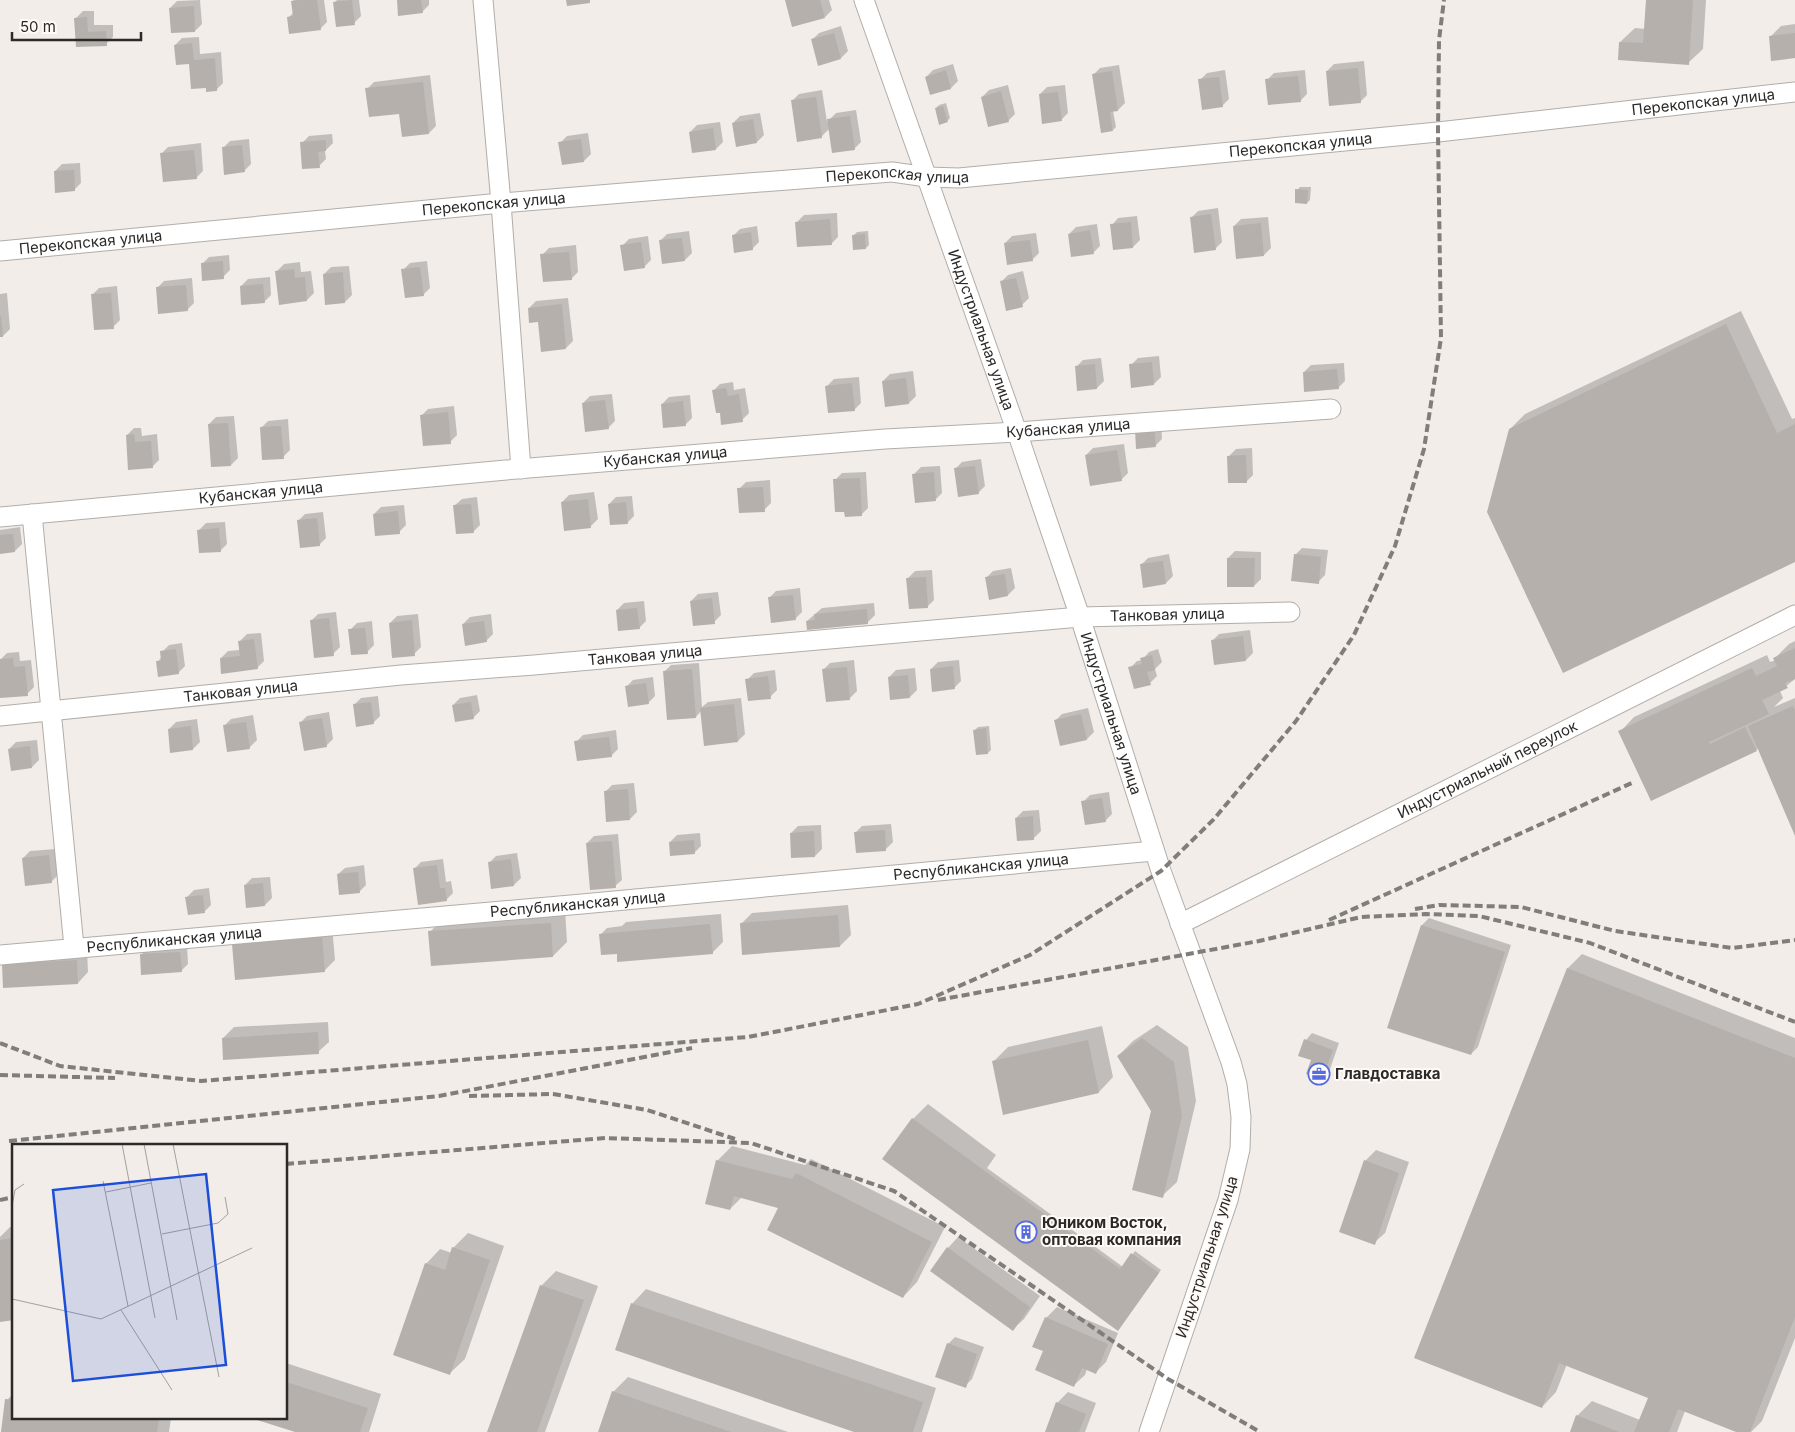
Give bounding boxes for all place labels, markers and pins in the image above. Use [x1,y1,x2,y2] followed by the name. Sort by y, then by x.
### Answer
[1307,1062,1331,1086] office icon: Главдоставка
[1335,1064,1440,1083] place label: Главдоставка
[1042,1213,1182,1249] place label: Юником Восток, оптовая компания
[1014,1220,1038,1244] building icon: Юником Восток, оптовая компания

